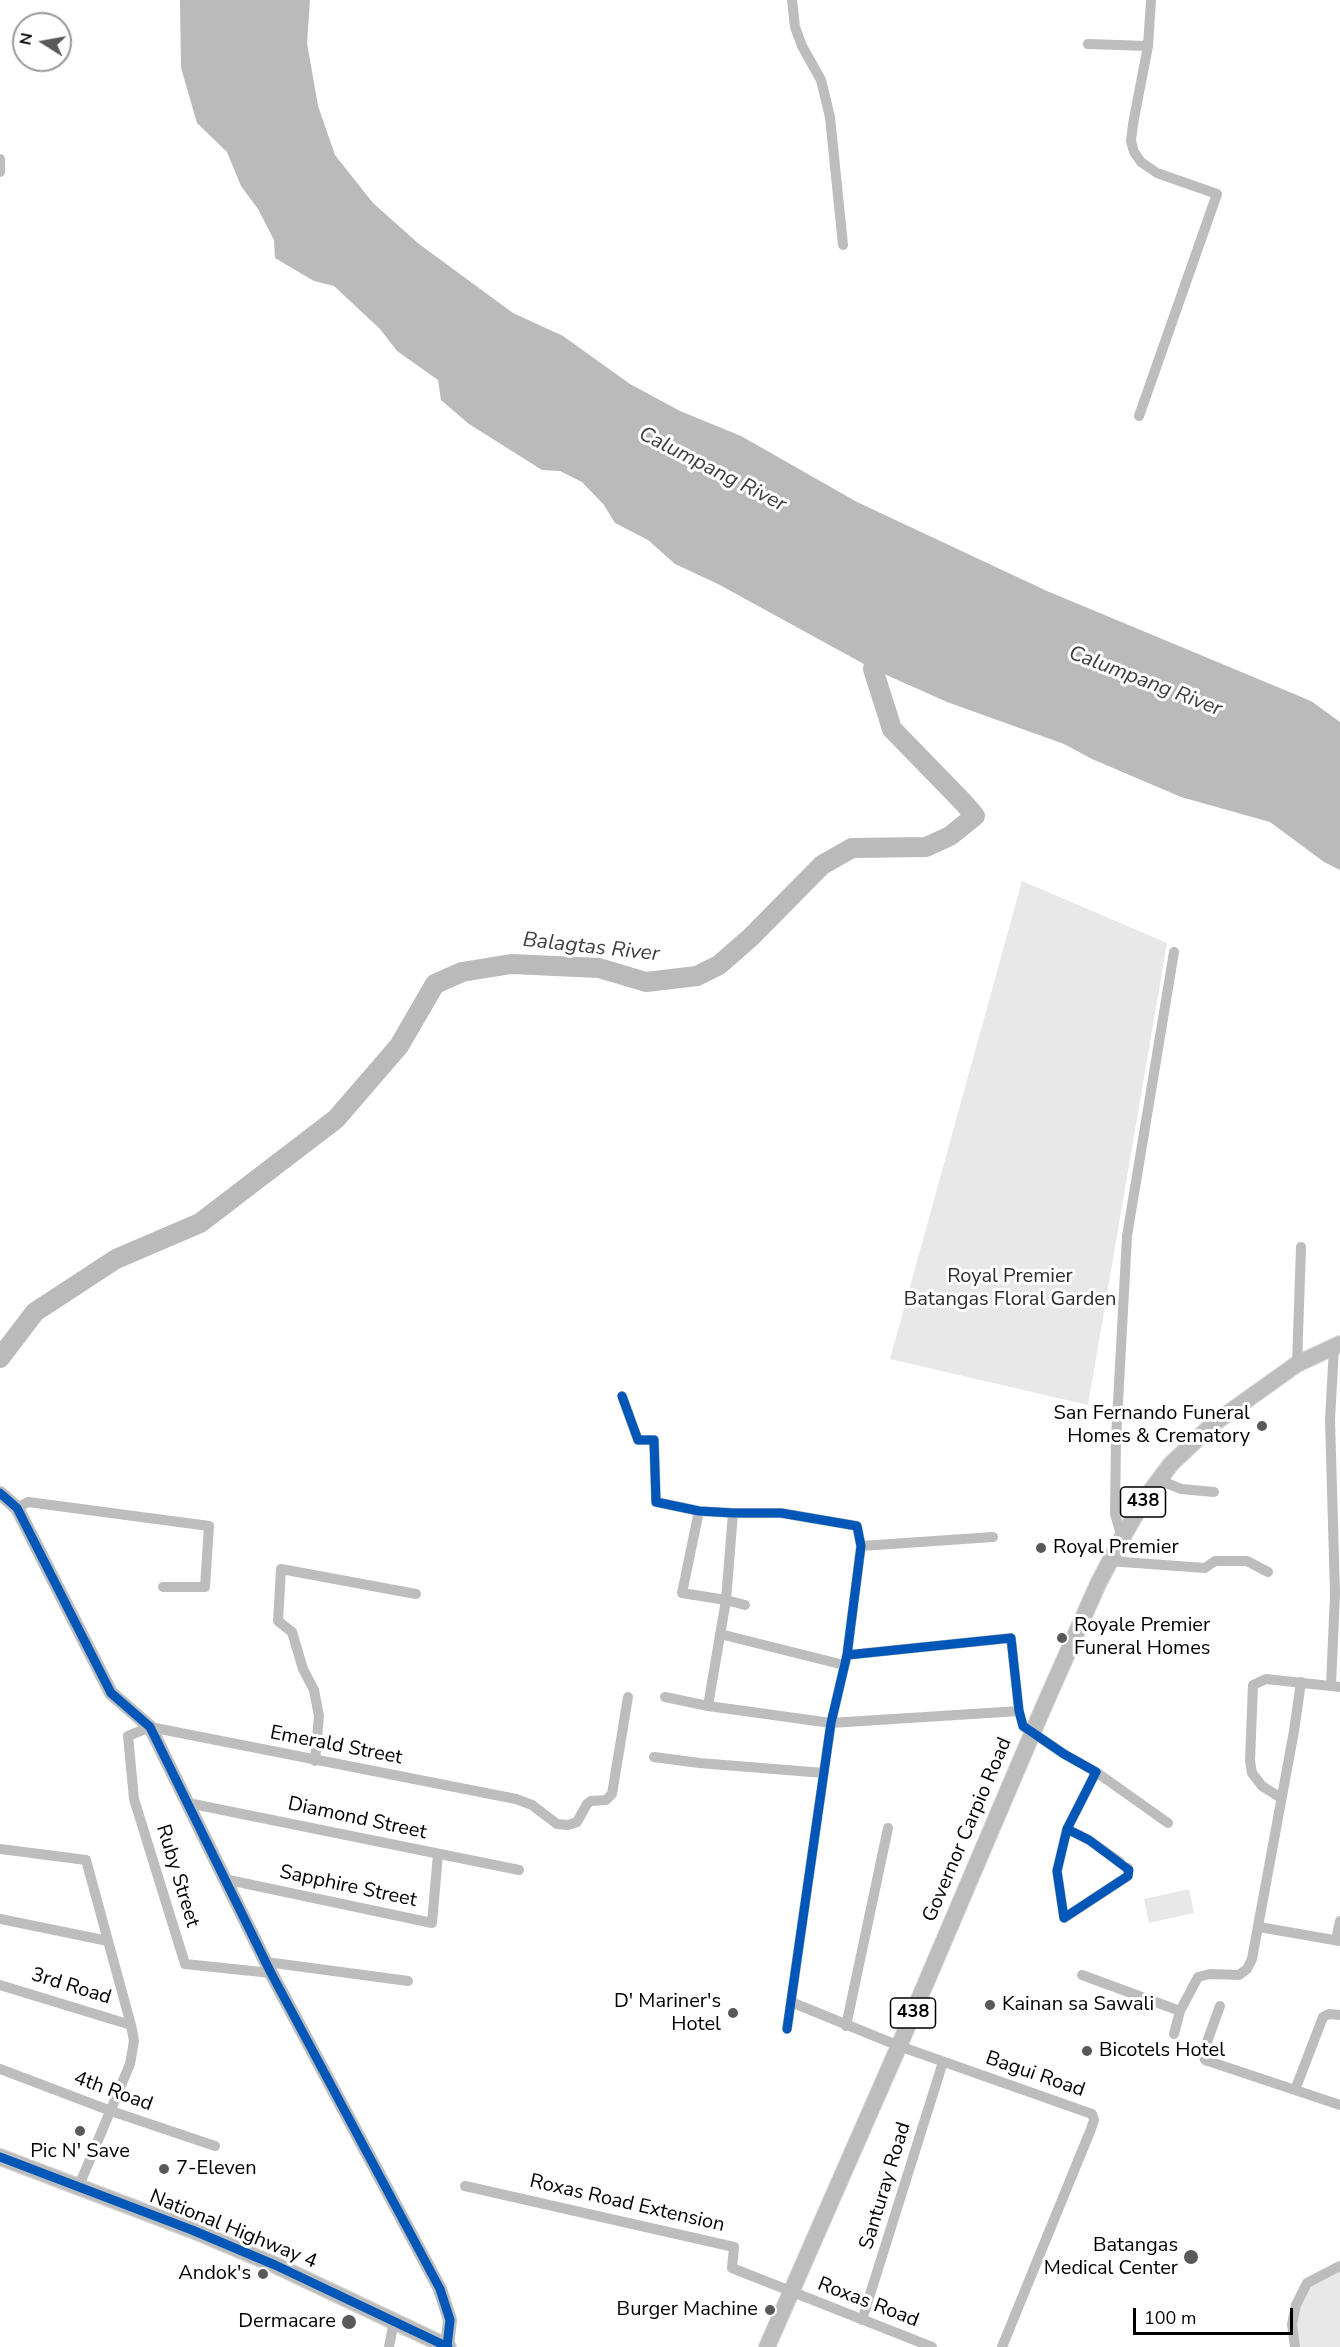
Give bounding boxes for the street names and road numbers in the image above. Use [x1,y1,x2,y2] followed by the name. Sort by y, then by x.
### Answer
[1120,1487,1166,1517] road number: 438
[268,1721,404,1771] street label: Emerald Street
[918,1734,1018,1926] street label: Governor Carpio Road
[286,1793,428,1845] street label: Diamond Street
[150,1822,204,1930] street label: Ruby Street
[277,1861,419,1913] street label: Sapphire Street
[28,1963,114,2011] street label: 3rd Road
[890,1998,936,2028] road number: 438
[982,2047,1088,2103] street label: Bagui Road
[70,2067,156,2117] street label: 4th Road
[855,2119,917,2253] street label: Santuray Road
[527,2170,727,2238] street label: Roxas Road Extension
[146,2185,320,2275] street label: National Highway 4
[814,2273,922,2333] street label: Roxas Road

